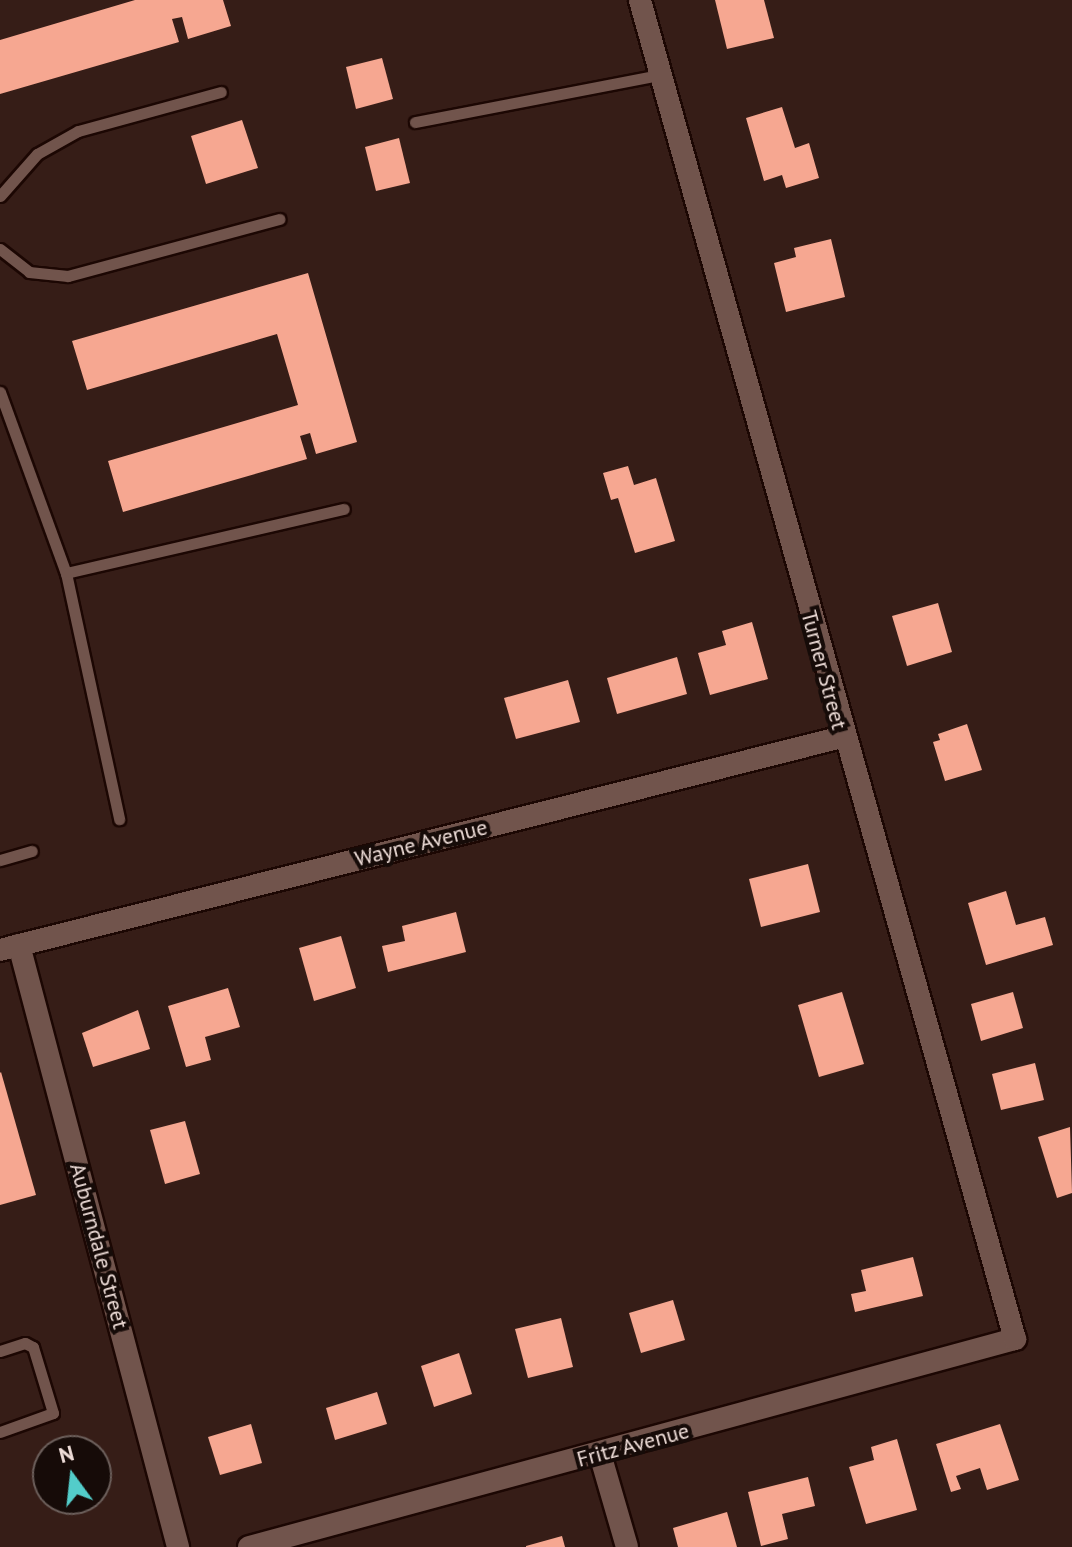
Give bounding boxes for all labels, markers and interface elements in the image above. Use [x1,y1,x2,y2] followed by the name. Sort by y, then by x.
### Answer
[795,608,853,732] street label: Turner Street
[352,814,490,872] street label: Wayne Avenue
[64,1160,134,1332] street label: Auburndale Street
[573,1417,693,1473] street label: Fritz Avenue
[32,1435,112,1515] north arrow
[56,1438,77,1469] text: N

